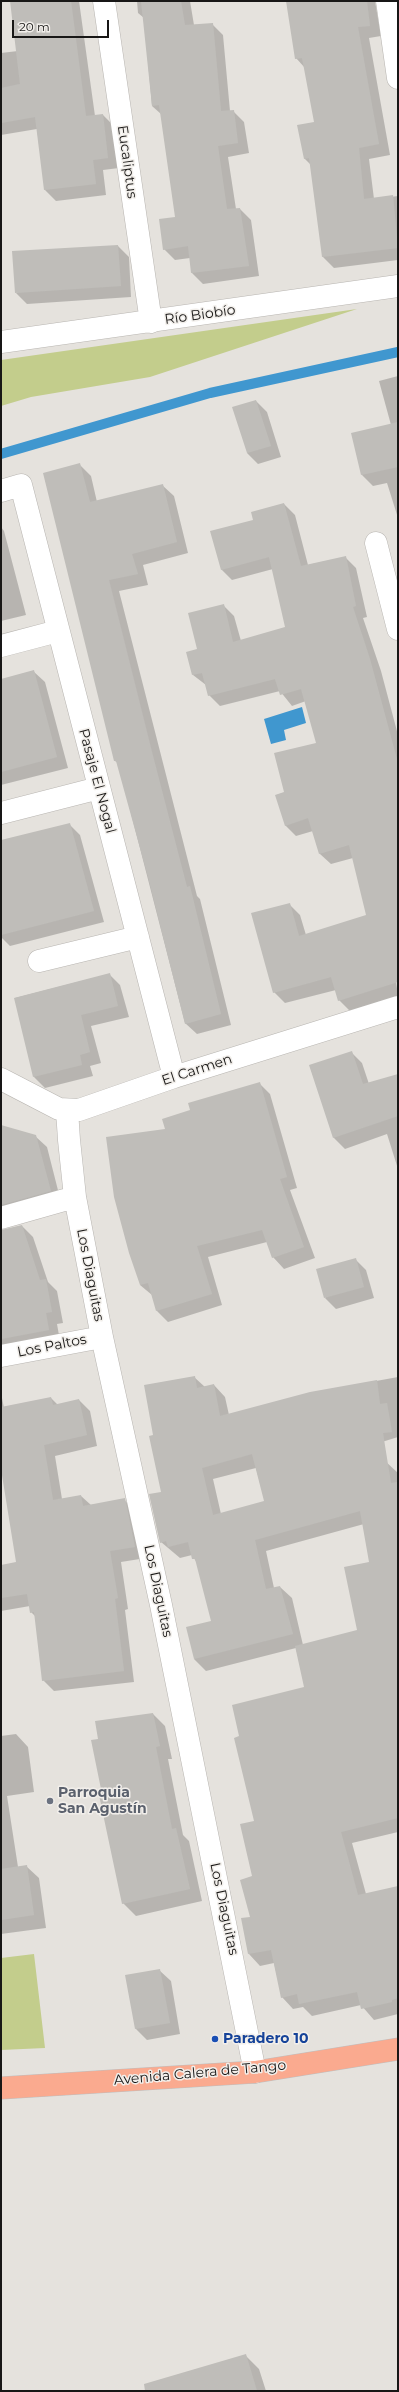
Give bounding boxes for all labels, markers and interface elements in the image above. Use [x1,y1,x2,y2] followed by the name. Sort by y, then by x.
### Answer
[14,12,111,38] scale bar
[19,19,50,34] text: 20 m
[114,124,140,200] street label: Eucaliptus
[163,302,237,328] street label: Río Biobío
[75,727,119,835] street label: Pasaje El Nogal
[160,1051,234,1089] street label: El Carmen
[73,1227,107,1323] street label: Los Diaguitas
[16,1331,88,1361] street label: Los Paltos
[140,1543,176,1639] street label: Los Diaguitas
[58,1785,147,1818] place label: Parroquia San Agustín
[45,1796,55,1806] marker: Parroquia San Agustín
[206,1861,242,1957] street label: Los Diaguitas
[223,2031,308,2047] place label: Paradero 10
[210,2034,220,2044] marker: Paradero 10
[113,2057,287,2089] street label: Avenida Calera de Tango

